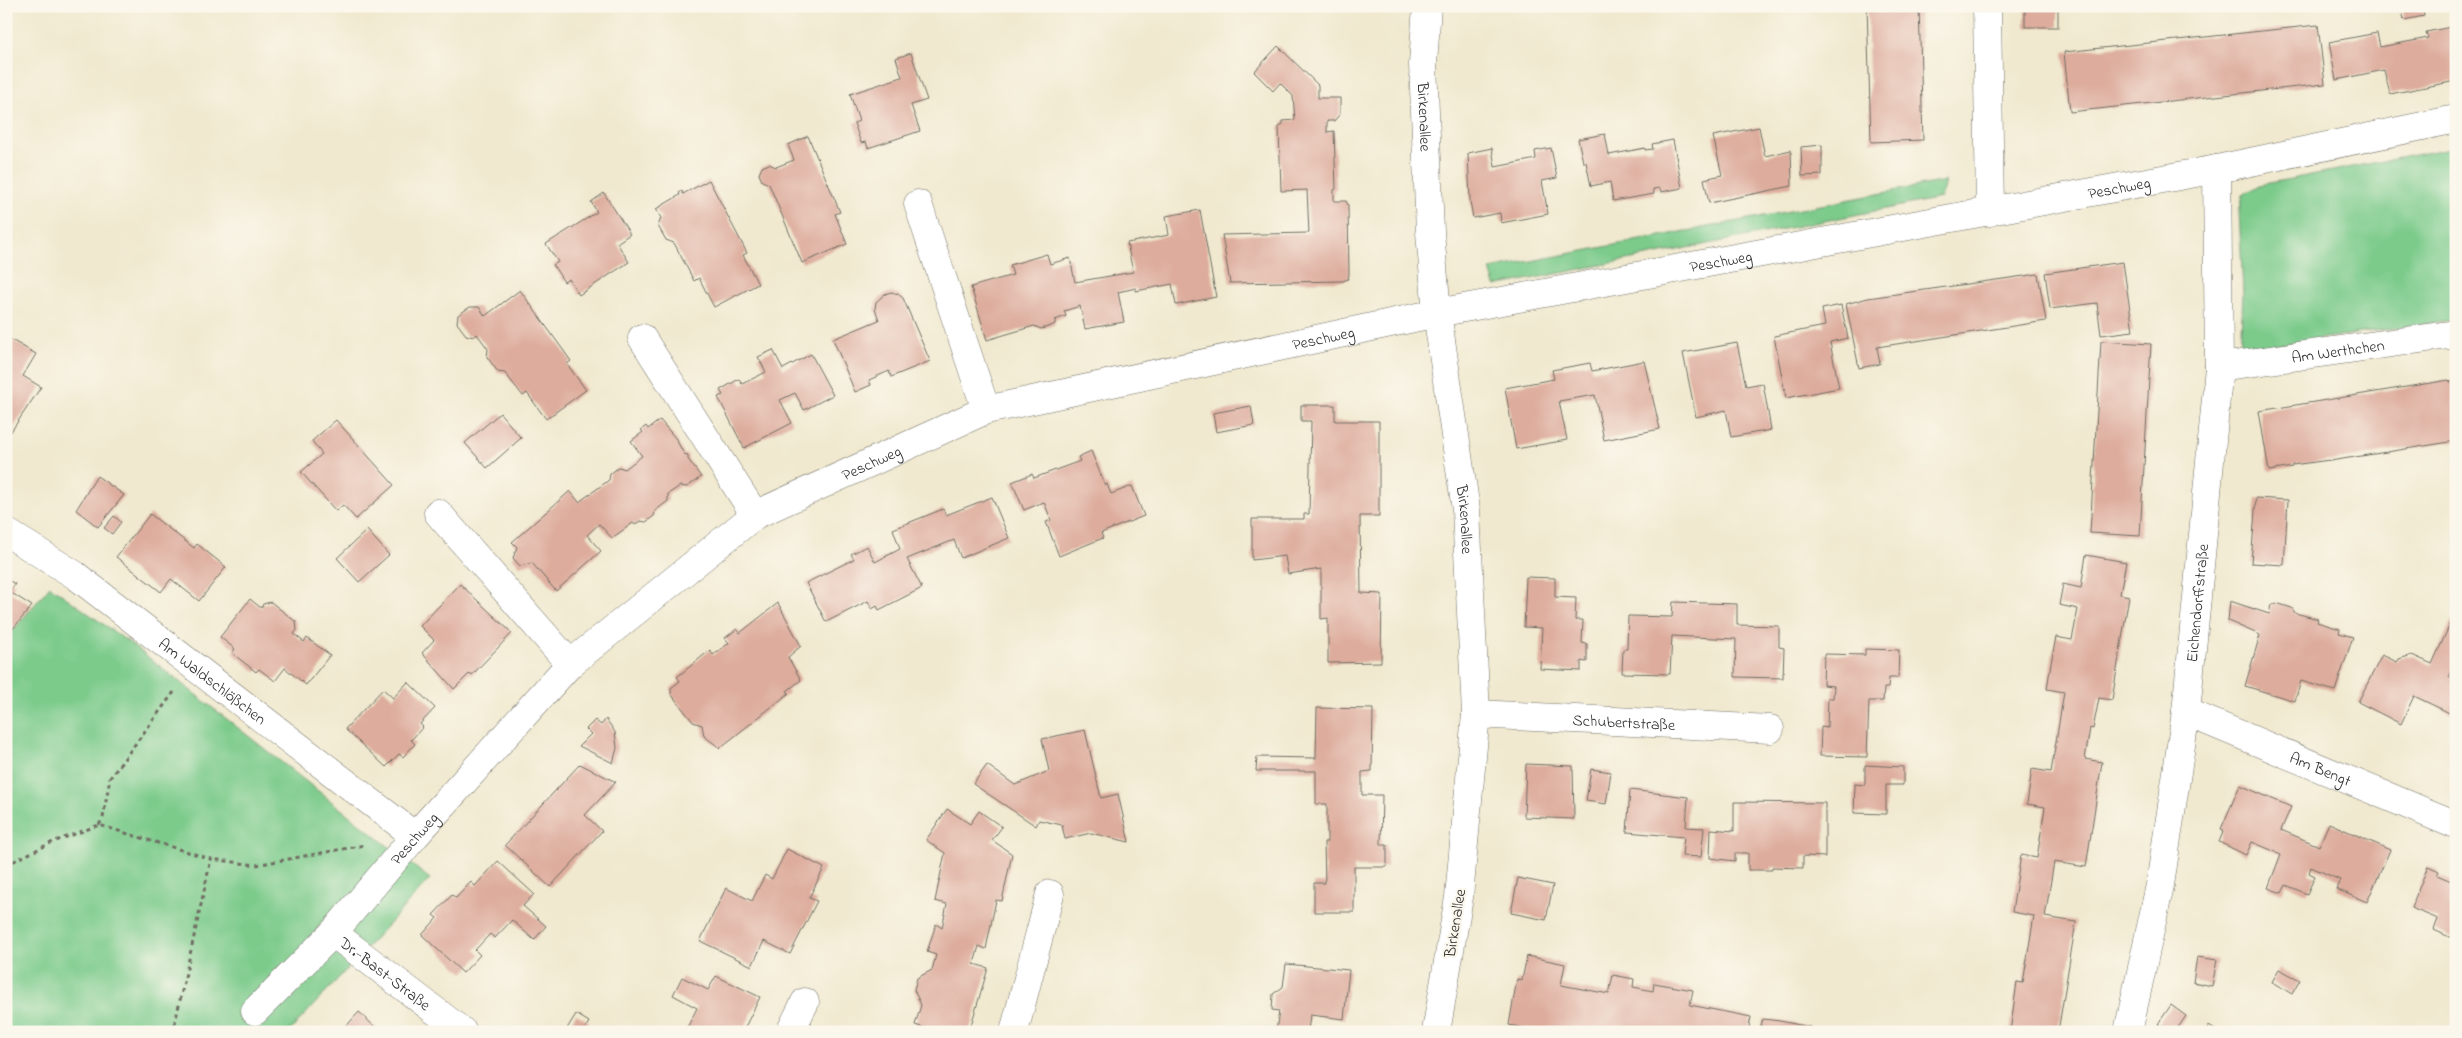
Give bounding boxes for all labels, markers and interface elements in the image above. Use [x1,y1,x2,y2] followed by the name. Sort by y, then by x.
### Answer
[1410,81,1437,153] street label: Birkenallee
[2086,172,2153,207] street label: Peschweg
[1688,245,1754,280] street label: Peschweg
[1290,321,1357,358] street label: Peschweg
[2290,334,2386,371] street label: Am Werthchen
[838,440,906,488] street label: Peschweg
[1448,483,1478,555] street label: Birkenallee
[2181,542,2216,663] street label: Eichendorffstraße
[152,633,271,732] street label: Am Waldschlößchen
[1572,709,1676,738] street label: Schubertstraße
[2285,747,2355,794] street label: Am Bengt
[385,808,445,871] street label: Peschweg
[1439,887,1473,960] street label: Birkenallee
[333,931,436,1018] street label: Dr.-Bast-Straße

